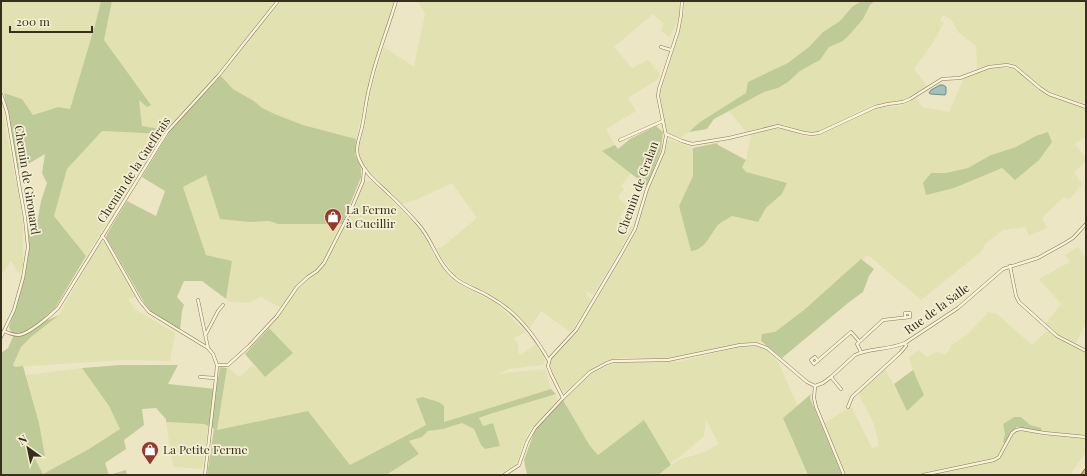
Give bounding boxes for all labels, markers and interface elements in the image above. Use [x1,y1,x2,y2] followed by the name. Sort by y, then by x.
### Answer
[10,8,92,34] scale bar
[16,13,50,29] text: 200 m
[93,113,173,225] street label: Chemin de la Gueffrais
[11,124,45,236] street label: Chemin de Girouard
[613,139,661,236] street label: Chemin de Gralan
[346,201,397,231] place label: La Ferme à Cueillir
[323,207,343,232] shop icon: La Ferme à Cueillir
[901,279,972,337] street label: Rue de la Salle
[8,428,48,468] north arrow
[15,431,30,448] text: N
[140,440,160,465] shop icon: La Petite Ferme
[163,441,248,457] place label: La Petite Ferme

